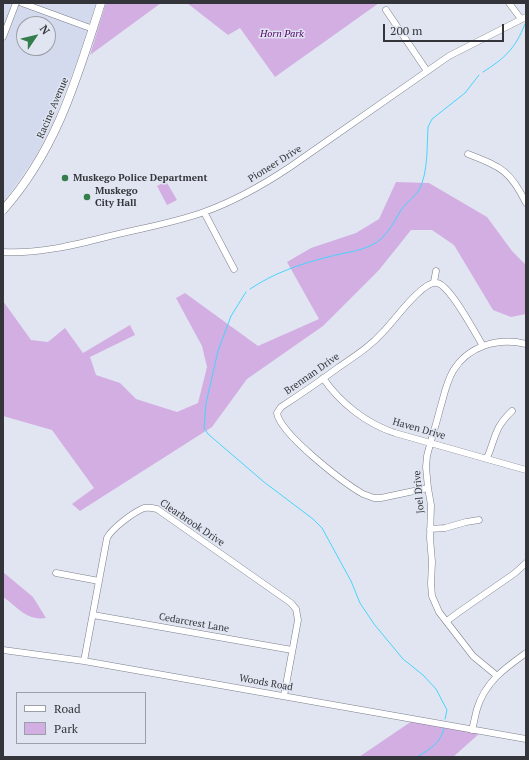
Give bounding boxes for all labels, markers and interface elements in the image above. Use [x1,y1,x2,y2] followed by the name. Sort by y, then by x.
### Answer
[16,16,56,56] north arrow
[385,16,506,42] scale bar
[37,22,53,37] text: N
[390,23,422,38] text: 200 m
[260,28,304,40] park label: Horn Park
[35,76,71,140] street label: Racine Avenue
[246,143,304,185] street label: Pioneer Drive
[73,172,208,184] place label: Muskego Police Department
[60,173,70,183] marker: Muskego Police Department
[95,185,138,208] place label: Muskego City Hall
[82,192,92,202] marker: Muskego City Hall
[282,351,342,397] street label: Brennan Drive
[391,416,447,442] street label: Haven Drive
[411,470,427,514] street label: Joel Drive
[157,497,227,549] street label: Clearbrook Drive
[158,611,230,635] street label: Cedarcrest Lane
[238,672,294,694] street label: Woods Road
[16,692,146,744] legend
[54,701,81,716] text: Road
[54,721,78,736] text: Park

